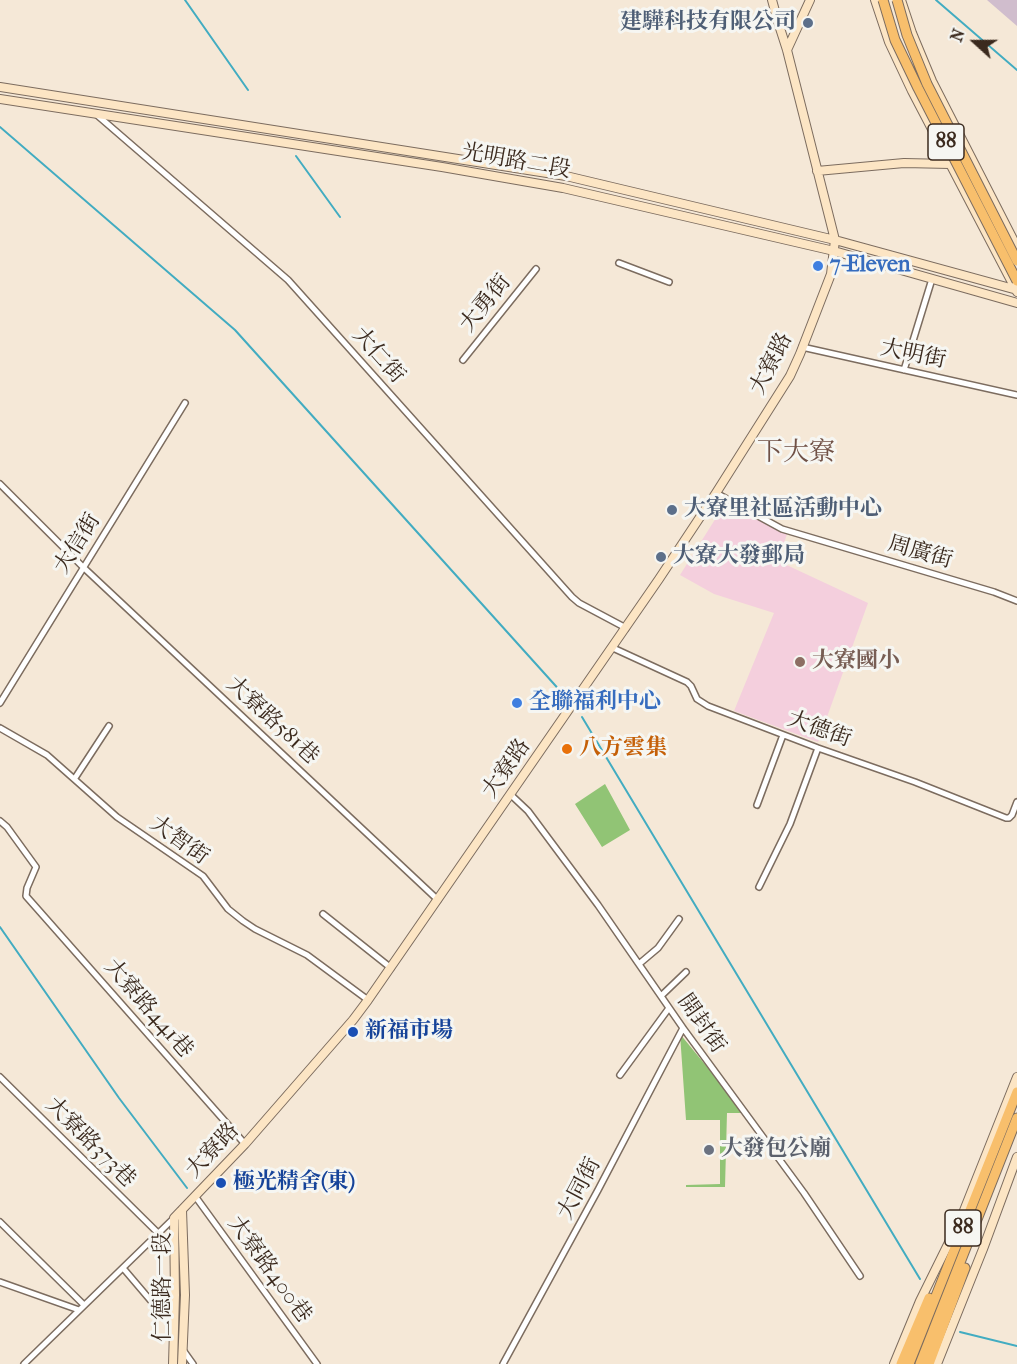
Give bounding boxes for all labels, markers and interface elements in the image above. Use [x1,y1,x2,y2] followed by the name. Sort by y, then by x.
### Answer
[620,10,796,36] place label: 建驊科技有限公司
[945,12,1005,72] north arrow
[801,16,815,30] marker: 建驊科技有限公司
[947,26,969,44] text: N
[928,124,964,160] road number: 88
[460,139,572,185] street label: 光明路二段
[830,253,911,279] place label: 7-Eleven
[811,259,825,273] marker: 7-Eleven
[455,270,517,338] street label: 大勇街
[346,323,410,389] street label: 大仁街
[745,329,799,399] street label: 大寮路
[878,335,948,375] street label: 大明街
[757,438,835,470] district label: 下大寮
[684,497,882,523] place label: 大寮里社區活動中心
[665,503,679,517] marker: 大寮里社區活動中心
[49,509,107,579] street label: 大信街
[885,531,955,575] street label: 周廣街
[673,544,805,570] place label: 大寮大發郵局
[654,550,668,564] marker: 大寮大發郵局
[812,649,900,675] place label: 大寮國小
[793,655,807,669] marker: 大寮國小
[220,672,324,770] street label: 大寮路581巷
[529,690,661,716] place label: 全聯福利中心
[510,696,524,710] marker: 全聯福利中心
[783,706,855,754] street label: 大德街
[477,734,537,804] street label: 大寮路
[579,736,667,762] place label: 八方雲集
[560,742,574,756] marker: 八方雲集
[145,811,213,871] street label: 大智街
[98,954,198,1064] street label: 大寮路441巷
[671,989,731,1059] street label: 開封街
[365,1019,453,1045] place label: 新福市場
[346,1025,360,1039] marker: 新福市場
[39,1092,141,1194] street label: 大寮路373巷
[181,1118,245,1184] street label: 大寮路
[721,1137,831,1163] place label: 大發包公廟
[702,1143,716,1157] marker: 大發包公廟
[553,1154,607,1224] street label: 大同街
[233,1170,355,1196] place label: 極光精舍(東)
[214,1176,228,1190] marker: 極光精舍(東)
[945,1210,981,1246] road number: 88
[222,1212,316,1328] street label: 大寮路400巷
[151,1232,177,1342] street label: 仁德路一段

